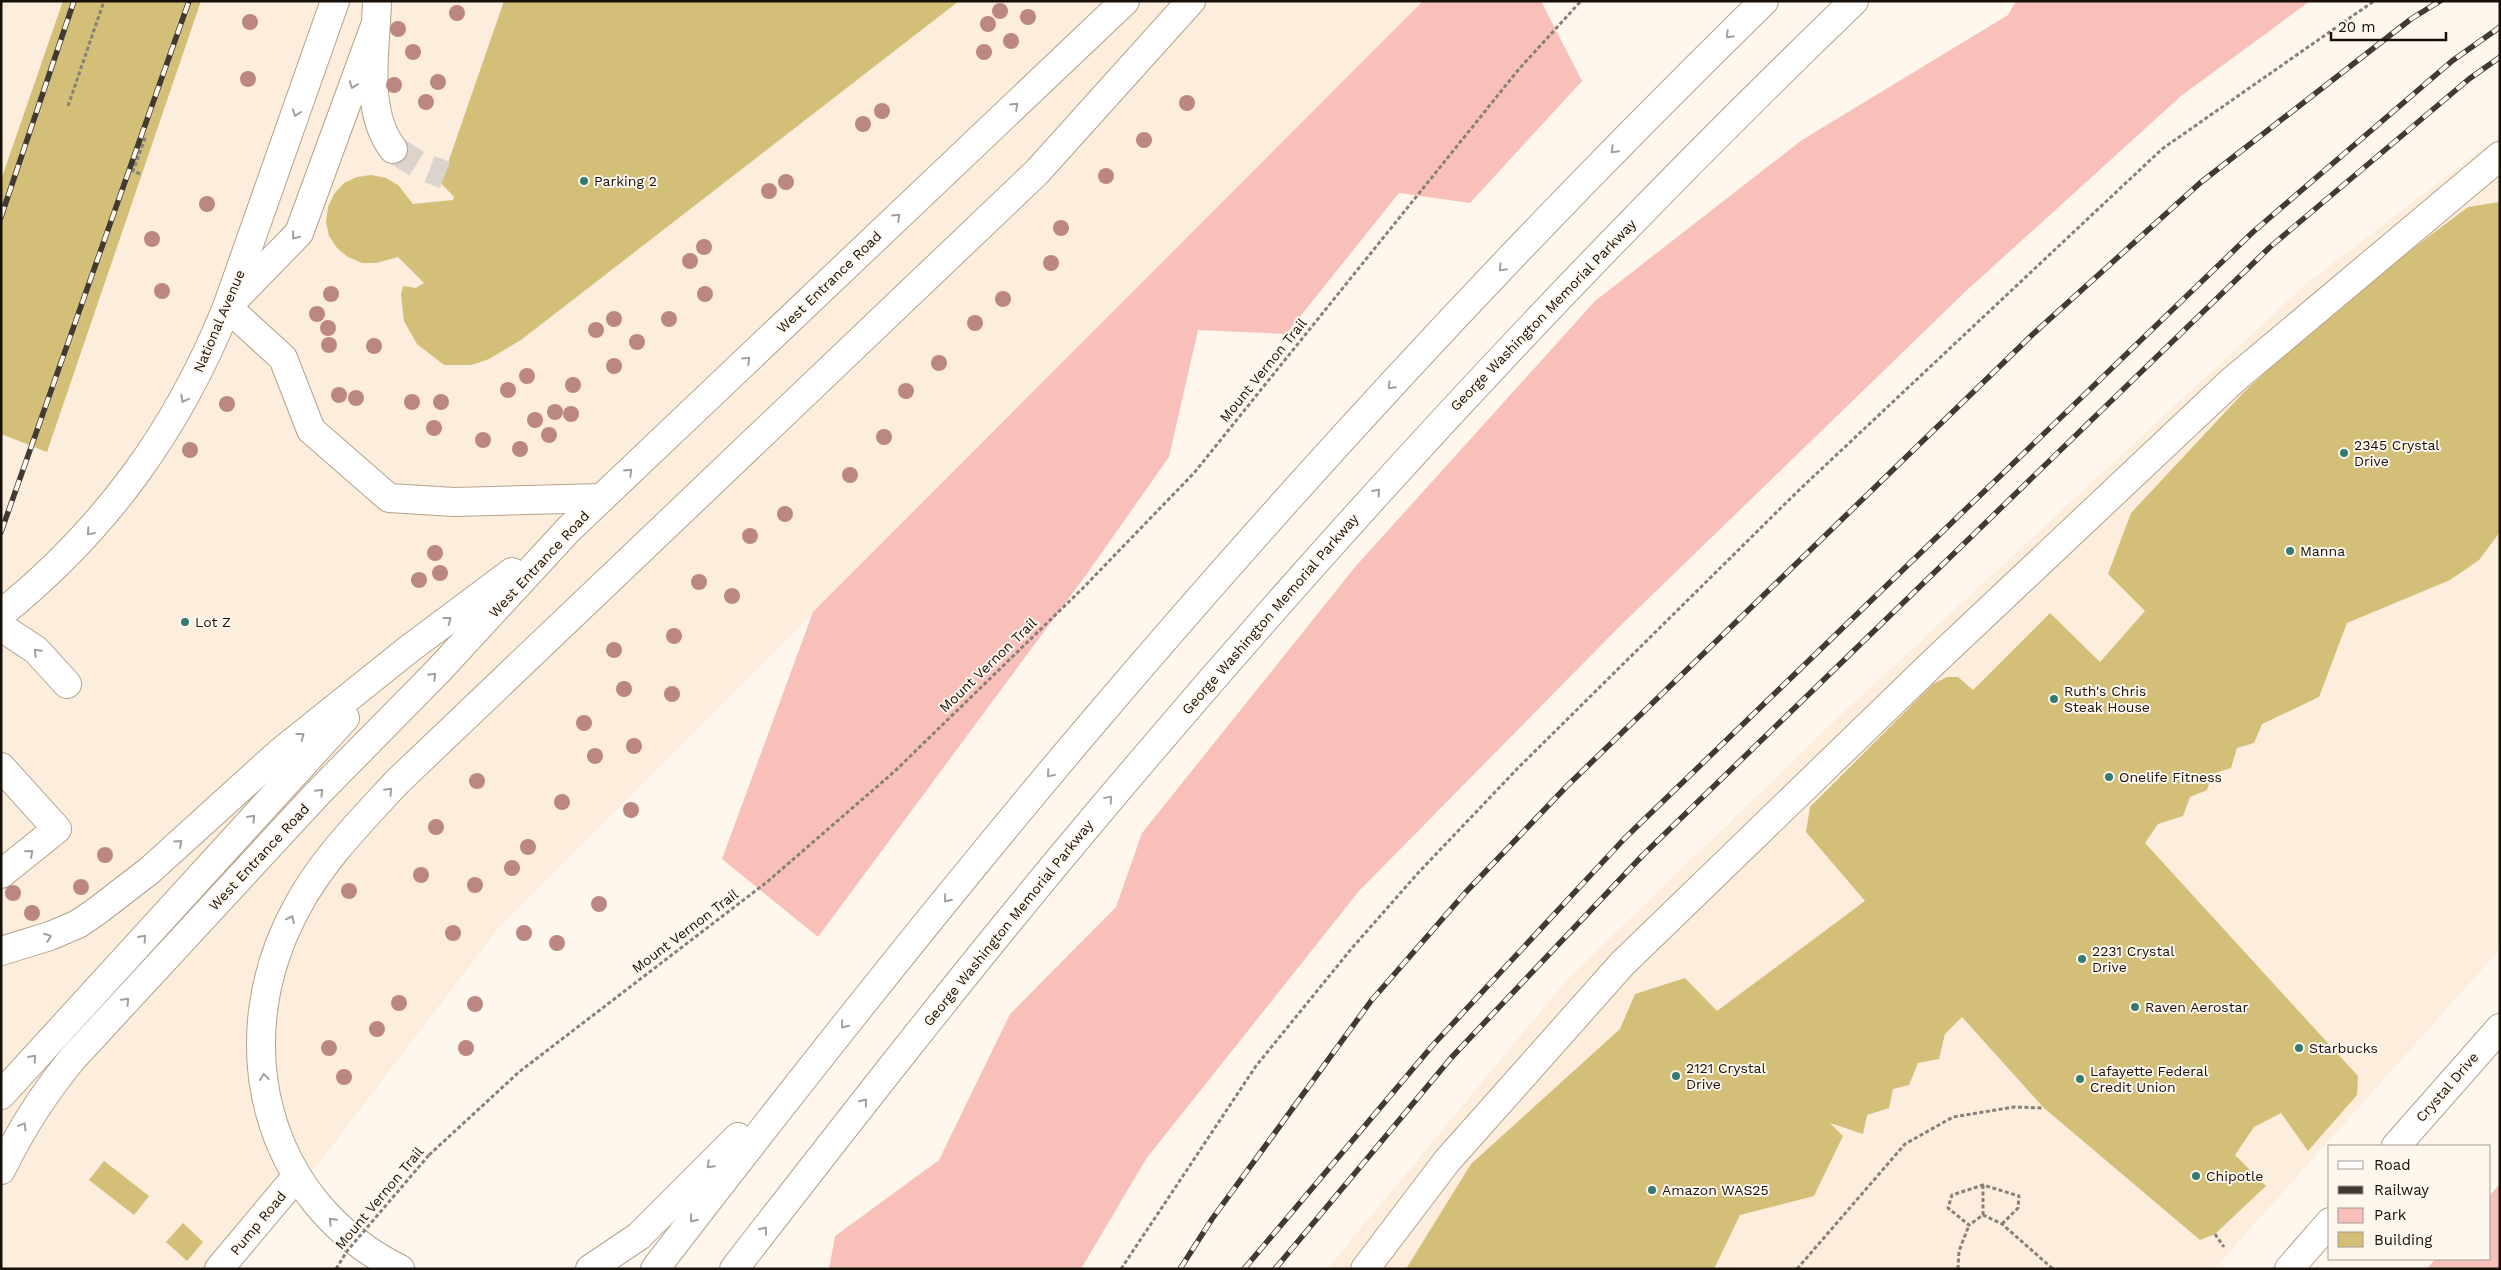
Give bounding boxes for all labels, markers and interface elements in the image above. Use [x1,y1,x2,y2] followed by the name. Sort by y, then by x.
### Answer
[2331,10,2446,42] scale bar
[2338,18,2376,36] text: 20 m
[1726,29,1735,38] one-way arrow
[349,81,359,89] one-way arrow
[1009,103,1018,112] one-way arrow
[292,108,302,117] one-way arrow
[1611,144,1620,153] one-way arrow
[594,173,657,189] place label: Parking 2
[578,175,590,187] marker: Parking 2
[891,214,900,223] one-way arrow
[1447,215,1640,414] street label: George Washington Memorial Parkway
[773,228,885,336] street label: West Entrance Road
[291,231,300,240] one-way arrow
[1499,262,1508,271] one-way arrow
[190,267,248,375] street label: National Avenue
[1216,314,1310,425] street label: Mount Vernon Trail
[741,357,750,366] one-way arrow
[1388,381,1397,390] one-way arrow
[180,394,190,403] one-way arrow
[2354,437,2440,469] place label: 2345 Crystal Drive
[2338,447,2350,459] marker: 2345 Crystal Drive
[623,469,632,478] one-way arrow
[1372,489,1381,498] one-way arrow
[486,508,592,620] street label: West Entrance Road
[1179,510,1362,717] street label: George Washington Memorial Parkway
[88,526,96,535] one-way arrow
[2300,543,2345,559] place label: Manna
[2284,545,2296,557] marker: Manna
[195,614,231,630] place label: Lot Z
[936,614,1040,716] street label: Mount Vernon Trail
[179,616,191,628] marker: Lot Z
[442,617,452,626] one-way arrow
[34,649,43,658] one-way arrow
[428,672,437,681] one-way arrow
[2064,683,2150,715] place label: Ruth's Chris Steak House
[2048,693,2060,705] marker: Ruth's Chris Steak House
[295,733,304,741] one-way arrow
[1047,768,1055,777] one-way arrow
[2119,769,2222,785] place label: Onelife Fitness
[2103,771,2115,783] marker: Onelife Fitness
[314,788,323,797] one-way arrow
[383,788,392,797] one-way arrow
[1104,796,1113,805] one-way arrow
[206,801,312,913] street label: West Entrance Road
[246,815,255,824] one-way arrow
[920,816,1097,1029] street label: George Washington Memorial Parkway
[174,840,183,849] one-way arrow
[24,850,33,858] one-way arrow
[629,885,742,976] street label: Mount Vernon Trail
[943,894,952,903] one-way arrow
[284,915,295,924] one-way arrow
[43,933,52,943] one-way arrow
[137,935,146,944] one-way arrow
[2092,943,2175,975] place label: 2231 Crystal Drive
[2076,953,2088,965] marker: 2231 Crystal Drive
[120,997,129,1006] one-way arrow
[2145,999,2248,1015] place label: Raven Aerostar
[2129,1001,2141,1013] marker: Raven Aerostar
[841,1020,850,1029] one-way arrow
[2309,1040,2378,1056] place label: Starbucks
[2293,1042,2305,1054] marker: Starbucks
[2412,1049,2482,1125] street label: Crystal Drive
[27,1055,36,1064] one-way arrow
[1686,1060,1767,1092] place label: 2121 Crystal Drive
[2090,1063,2209,1095] place label: Lafayette Federal Credit Union
[1670,1070,1682,1082] marker: 2121 Crystal Drive
[259,1073,269,1081] one-way arrow
[2074,1073,2086,1085] marker: Lafayette Federal Credit Union
[859,1099,868,1108] one-way arrow
[17,1123,27,1132] one-way arrow
[331,1143,427,1253] street label: Mount Vernon Trail
[2328,1145,2491,1260] legend
[2374,1156,2411,1174] text: Road
[707,1159,716,1168] one-way arrow
[2206,1168,2263,1184] place label: Chipotle
[2190,1170,2202,1182] marker: Chipotle
[2374,1181,2429,1199] text: Railway
[1662,1182,1769,1198] place label: Amazon WAS25
[1646,1184,1658,1196] marker: Amazon WAS25
[227,1188,289,1258] street label: Pump Road
[2374,1206,2407,1224] text: Park
[690,1213,698,1222] one-way arrow
[329,1218,338,1227] one-way arrow
[758,1226,767,1236] one-way arrow
[2374,1231,2432,1249] text: Building

